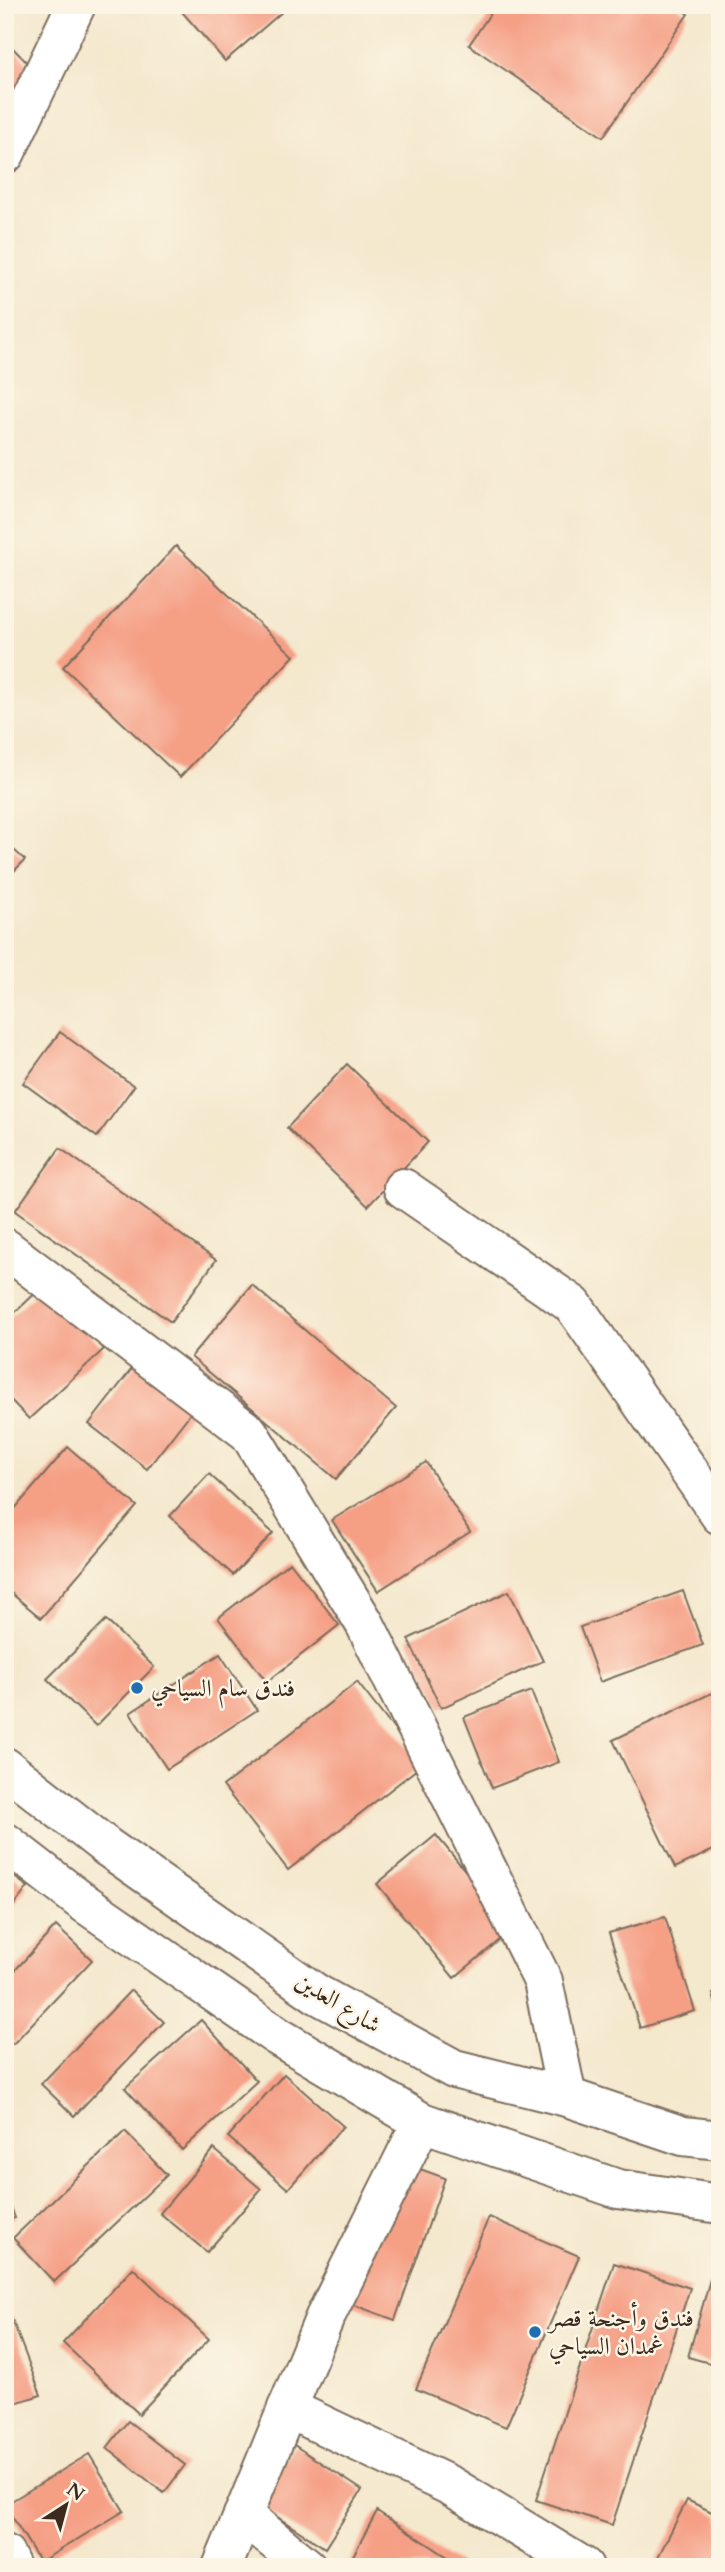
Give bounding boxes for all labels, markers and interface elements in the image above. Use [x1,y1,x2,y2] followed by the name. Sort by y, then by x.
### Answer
[151,1672,295,1709] place label: فندق سام السياحي
[129,1680,145,1696] marker: فندق سام السياحي
[287,1965,387,2044] street label: شارع العدين
[546,2301,694,2365] place label: فندق وأجنحة قصر غمدان السياحي
[527,2324,543,2340] marker: فندق وأجنحة قصر غمدان السياحي
[32,2470,102,2540] north arrow
[61,2477,90,2508] text: N

